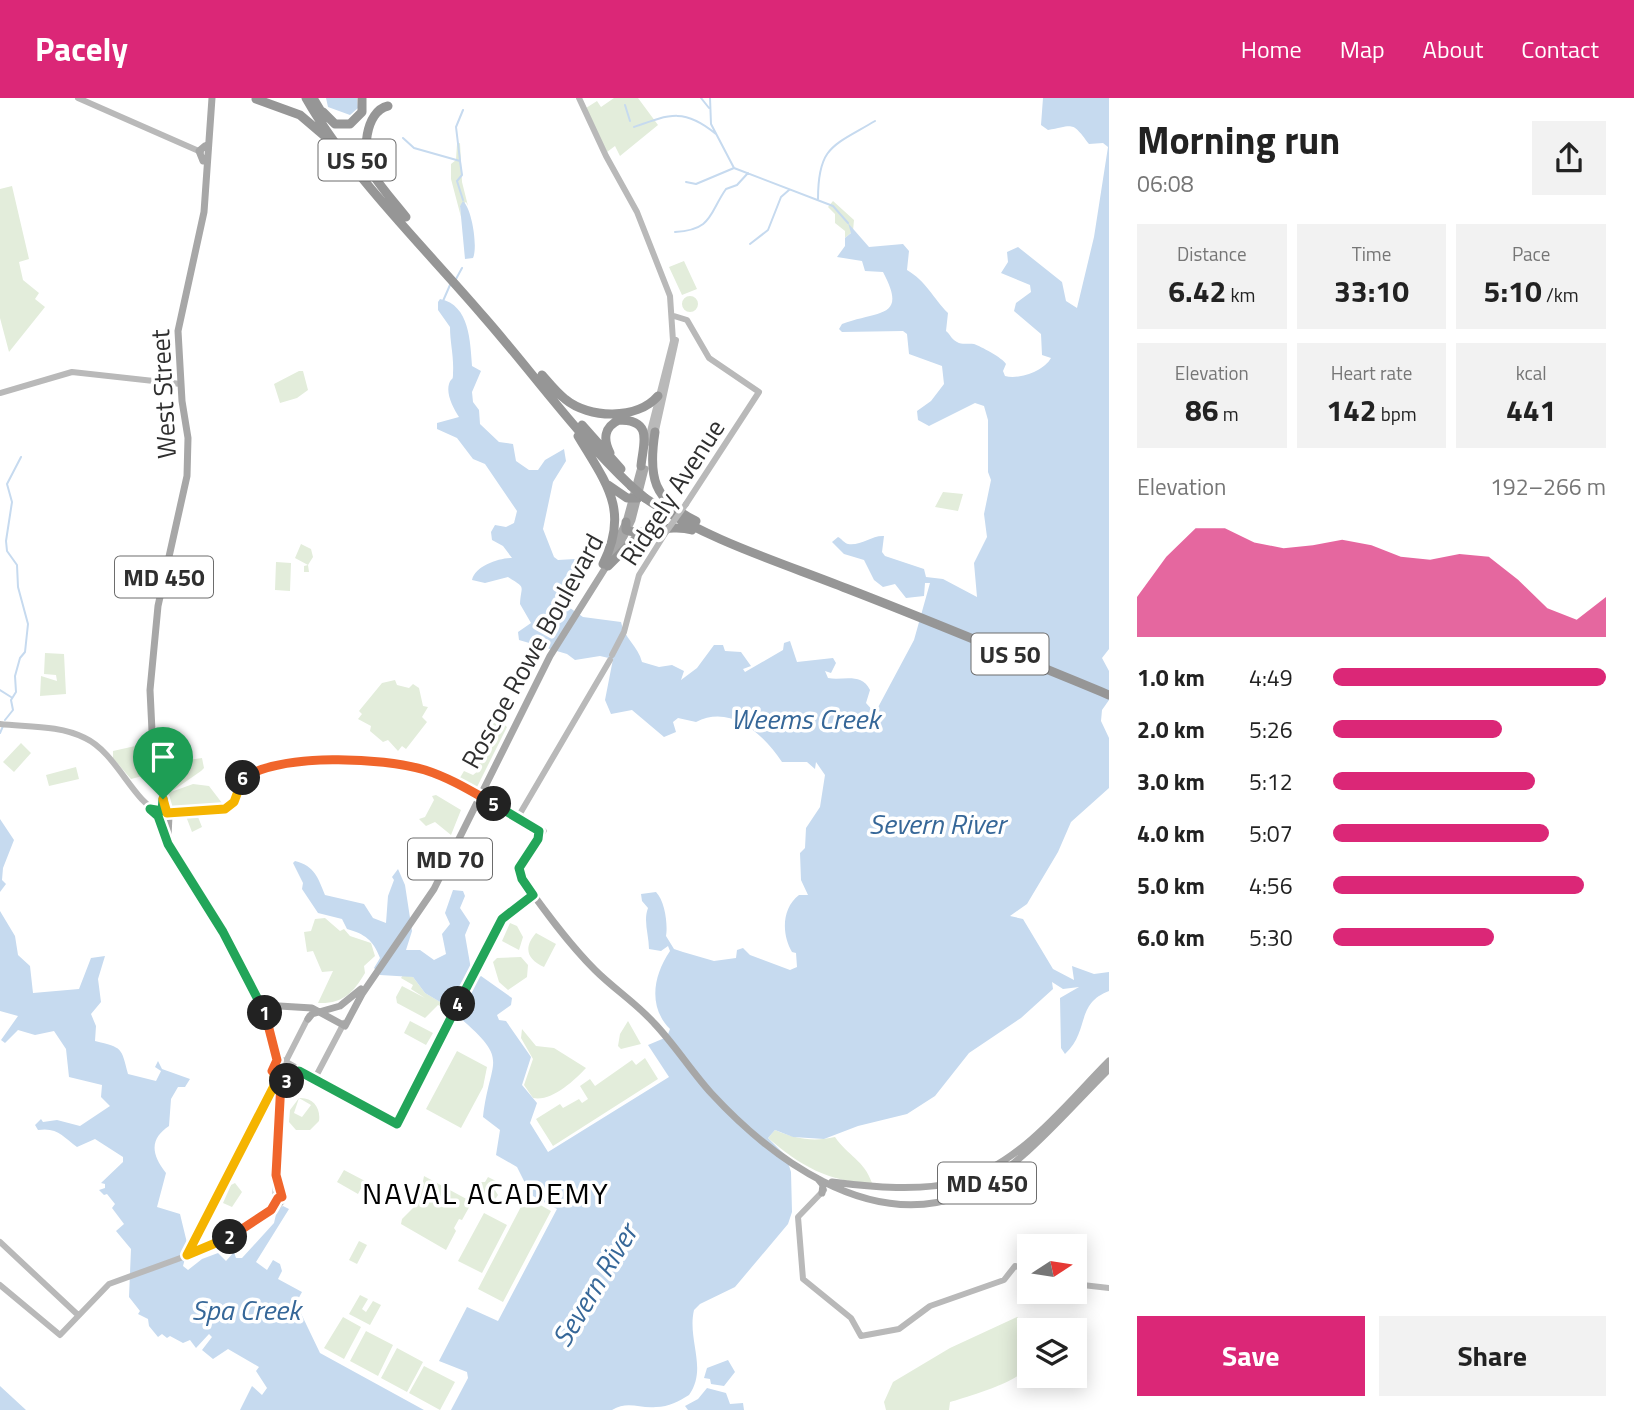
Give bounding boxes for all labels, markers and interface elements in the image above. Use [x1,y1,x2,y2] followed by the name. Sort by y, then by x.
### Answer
[35,24,128,74] text: Pacely
[1241,31,1302,67] text: Home
[1340,31,1385,67] text: Map
[1423,31,1483,67] text: About
[1521,31,1599,67] text: Contact
[1137,111,1340,169] text: Morning run
[1532,121,1606,195] button: share
[318,140,396,180] road number: US 50
[1137,166,1194,201] text: 06:08
[1177,239,1247,268] text: Distance
[1352,239,1391,268] text: Time
[1512,239,1550,268] text: Pace
[1168,268,1226,314] text: 6.42
[1334,268,1409,314] text: 33:10
[1484,268,1542,314] text: 5:10
[1226,280,1255,309] text: km
[1542,280,1579,309] text: /km
[140,328,186,460] street label: West Street
[1175,358,1249,387] text: Elevation
[1331,358,1412,387] text: Heart rate
[1516,358,1547,387] text: kcal
[1185,387,1219,433] text: 86
[1326,387,1377,433] text: 142
[1506,387,1556,433] text: 441
[1219,399,1239,428] text: m
[1377,399,1417,428] text: bpm
[610,411,734,573] street label: Ridgely Avenue
[1137,469,1226,504] text: Elevation
[1490,469,1606,504] text: 192–266 m
[451,526,613,776] street label: Roscoe Rowe Boulevard
[115,556,213,598] road number: MD 450
[972,634,1048,674] road number: US 50
[1137,660,1205,695] text: 1.0 km
[1249,660,1293,695] text: 4:49
[730,697,883,740] water label: Weems Creek
[1137,712,1205,747] text: 2.0 km
[1249,712,1293,747] text: 5:26
[133,727,193,799] pin
[144,738,182,776] icon: arrive
[226,760,260,796] pin: 6
[237,763,248,792] text: 6
[1137,764,1205,799] text: 3.0 km
[1249,764,1293,799] text: 5:12
[476,786,512,822] pin: 5
[488,789,499,818] text: 5
[869,802,1008,845] water label: Severn River
[1137,816,1205,851] text: 4.0 km
[1249,816,1293,851] text: 5:07
[408,838,492,880] road number: MD 70
[1137,868,1205,903] text: 5.0 km
[1249,868,1293,903] text: 4:56
[1137,920,1205,955] text: 6.0 km
[1249,920,1293,955] text: 5:30
[440,986,476,1021] pin: 4
[452,989,463,1018] text: 4
[247,996,282,1030] pin: 1
[259,998,270,1027] text: 1
[270,1063,304,1098] pin: 3
[281,1066,292,1095] text: 3
[938,1162,1036,1204] road number: MD 450
[362,1170,610,1216] district label: NAVAL ACADEMY
[540,1213,649,1355] water label: Severn River
[212,1220,247,1254] pin: 2
[224,1222,235,1251] text: 2
[1017,1234,1087,1304] north arrow
[1017,1234,1087,1388] map controls
[191,1288,304,1331] water label: Spa Creek
[1137,1316,1365,1396] button: Save
[1379,1316,1606,1396] button: Share
[1017,1318,1087,1388] button: layers

